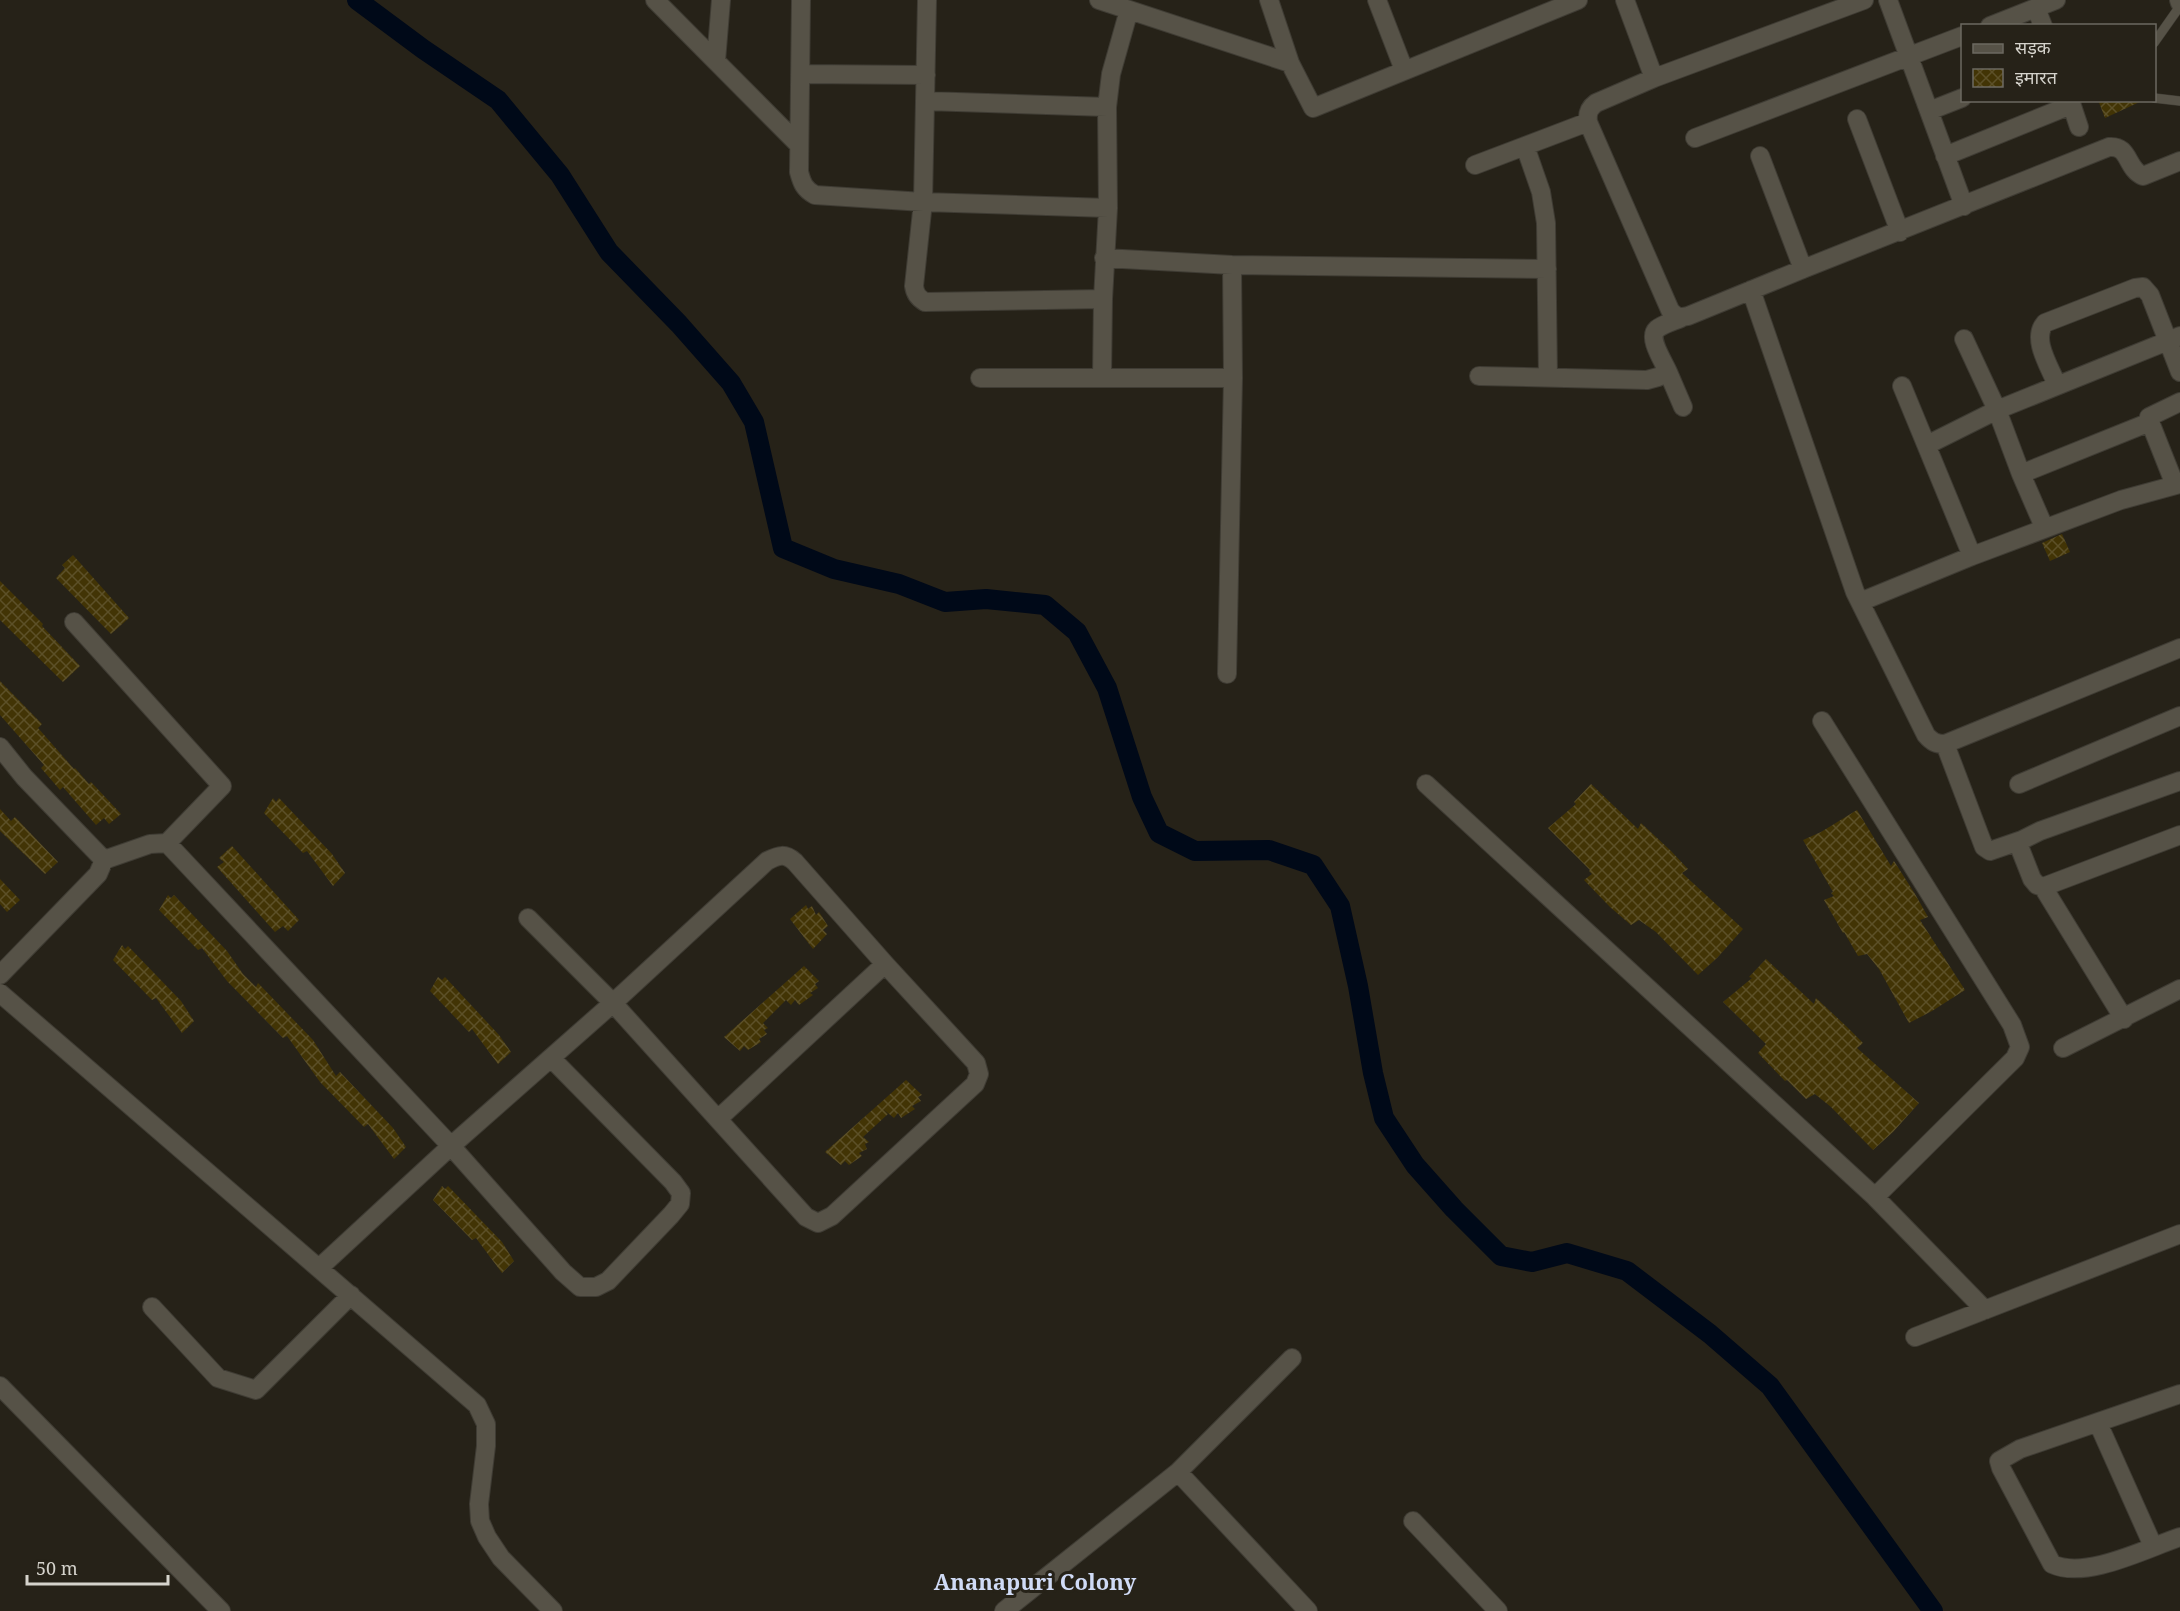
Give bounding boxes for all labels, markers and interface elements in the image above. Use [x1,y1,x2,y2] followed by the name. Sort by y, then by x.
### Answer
[1961,24,2156,102] legend
[2015,35,2052,59] text: सड़क
[2015,65,2058,89] text: इमारत
[27,1548,168,1586] scale bar
[36,1556,78,1580] text: 50 m
[934,1566,1137,1596] district label: Ananapuri Colony

